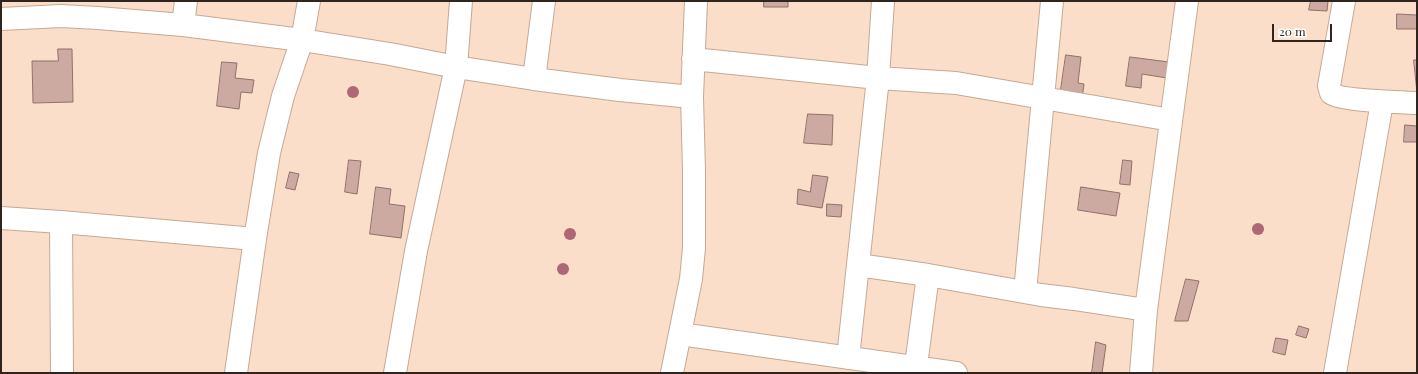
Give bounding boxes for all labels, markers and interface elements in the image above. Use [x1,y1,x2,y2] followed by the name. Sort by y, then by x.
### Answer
[1274,16,1334,42] scale bar
[1279,23,1306,39] text: 20 m

